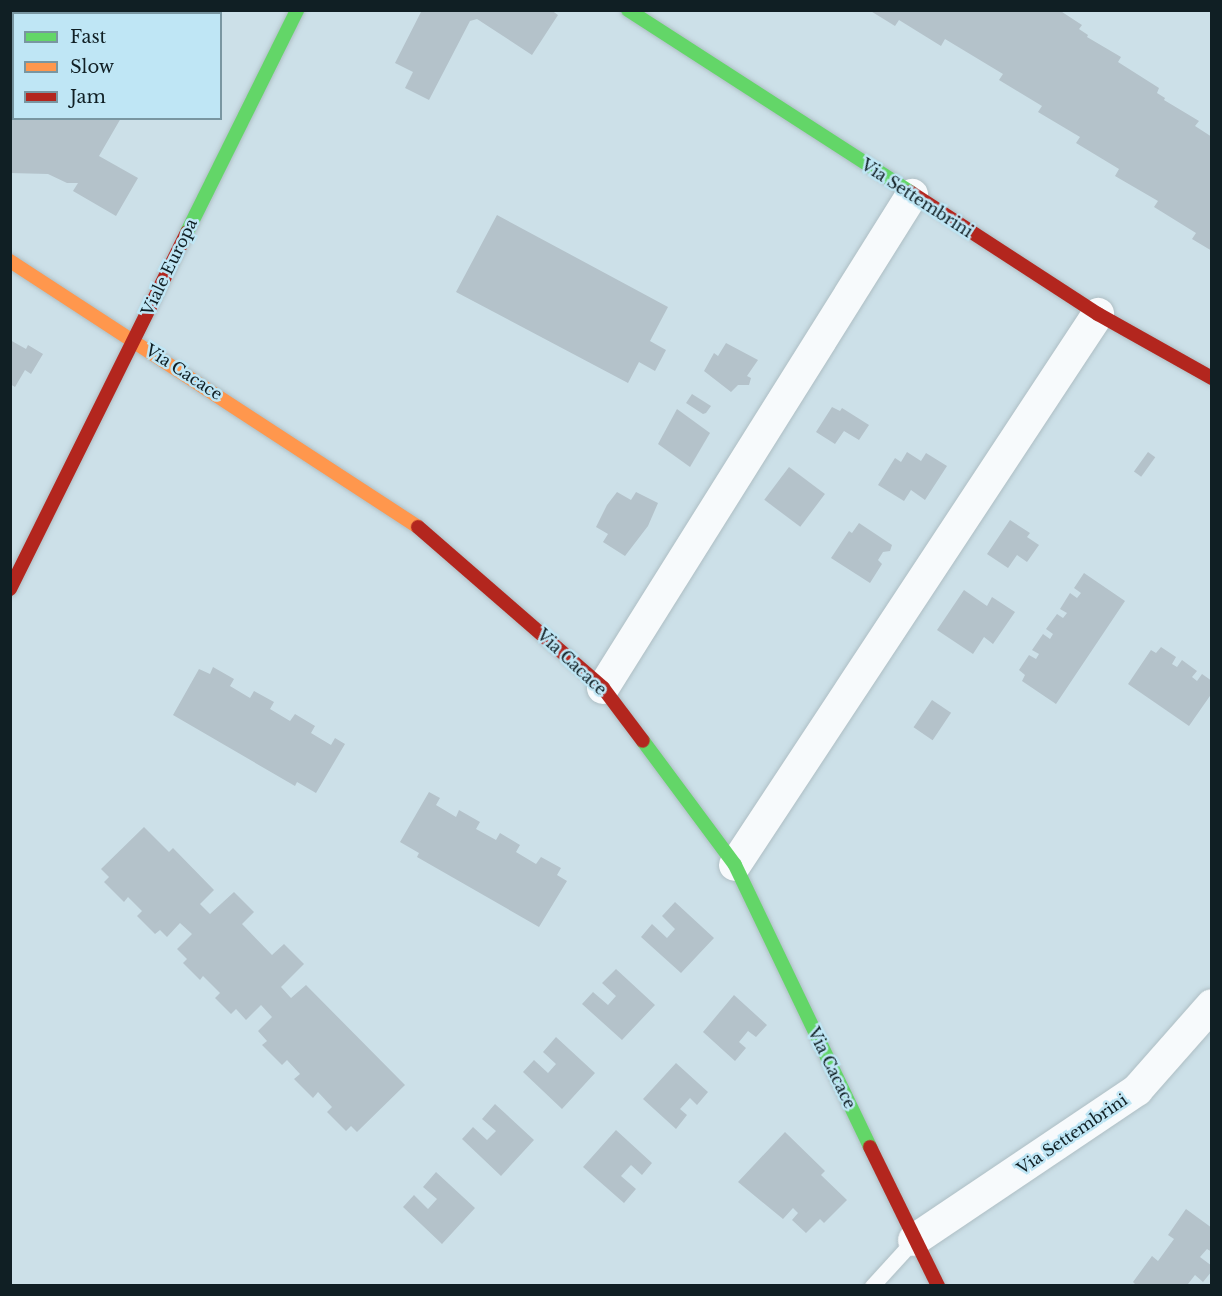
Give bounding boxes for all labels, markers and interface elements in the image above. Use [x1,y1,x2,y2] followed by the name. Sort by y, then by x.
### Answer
[12,12,222,120] legend
[70,26,106,48] text: Fast
[70,56,114,78] text: Slow
[70,86,106,108] text: Jam
[858,155,976,241] street label: Via Settembrini
[137,215,201,319] street label: Viale Europa
[142,340,226,404] street label: Via Cacace
[533,625,611,699] street label: Via Cacace
[804,1024,860,1112] street label: Via Cacace
[1013,1090,1131,1178] street label: Via Settembrini

